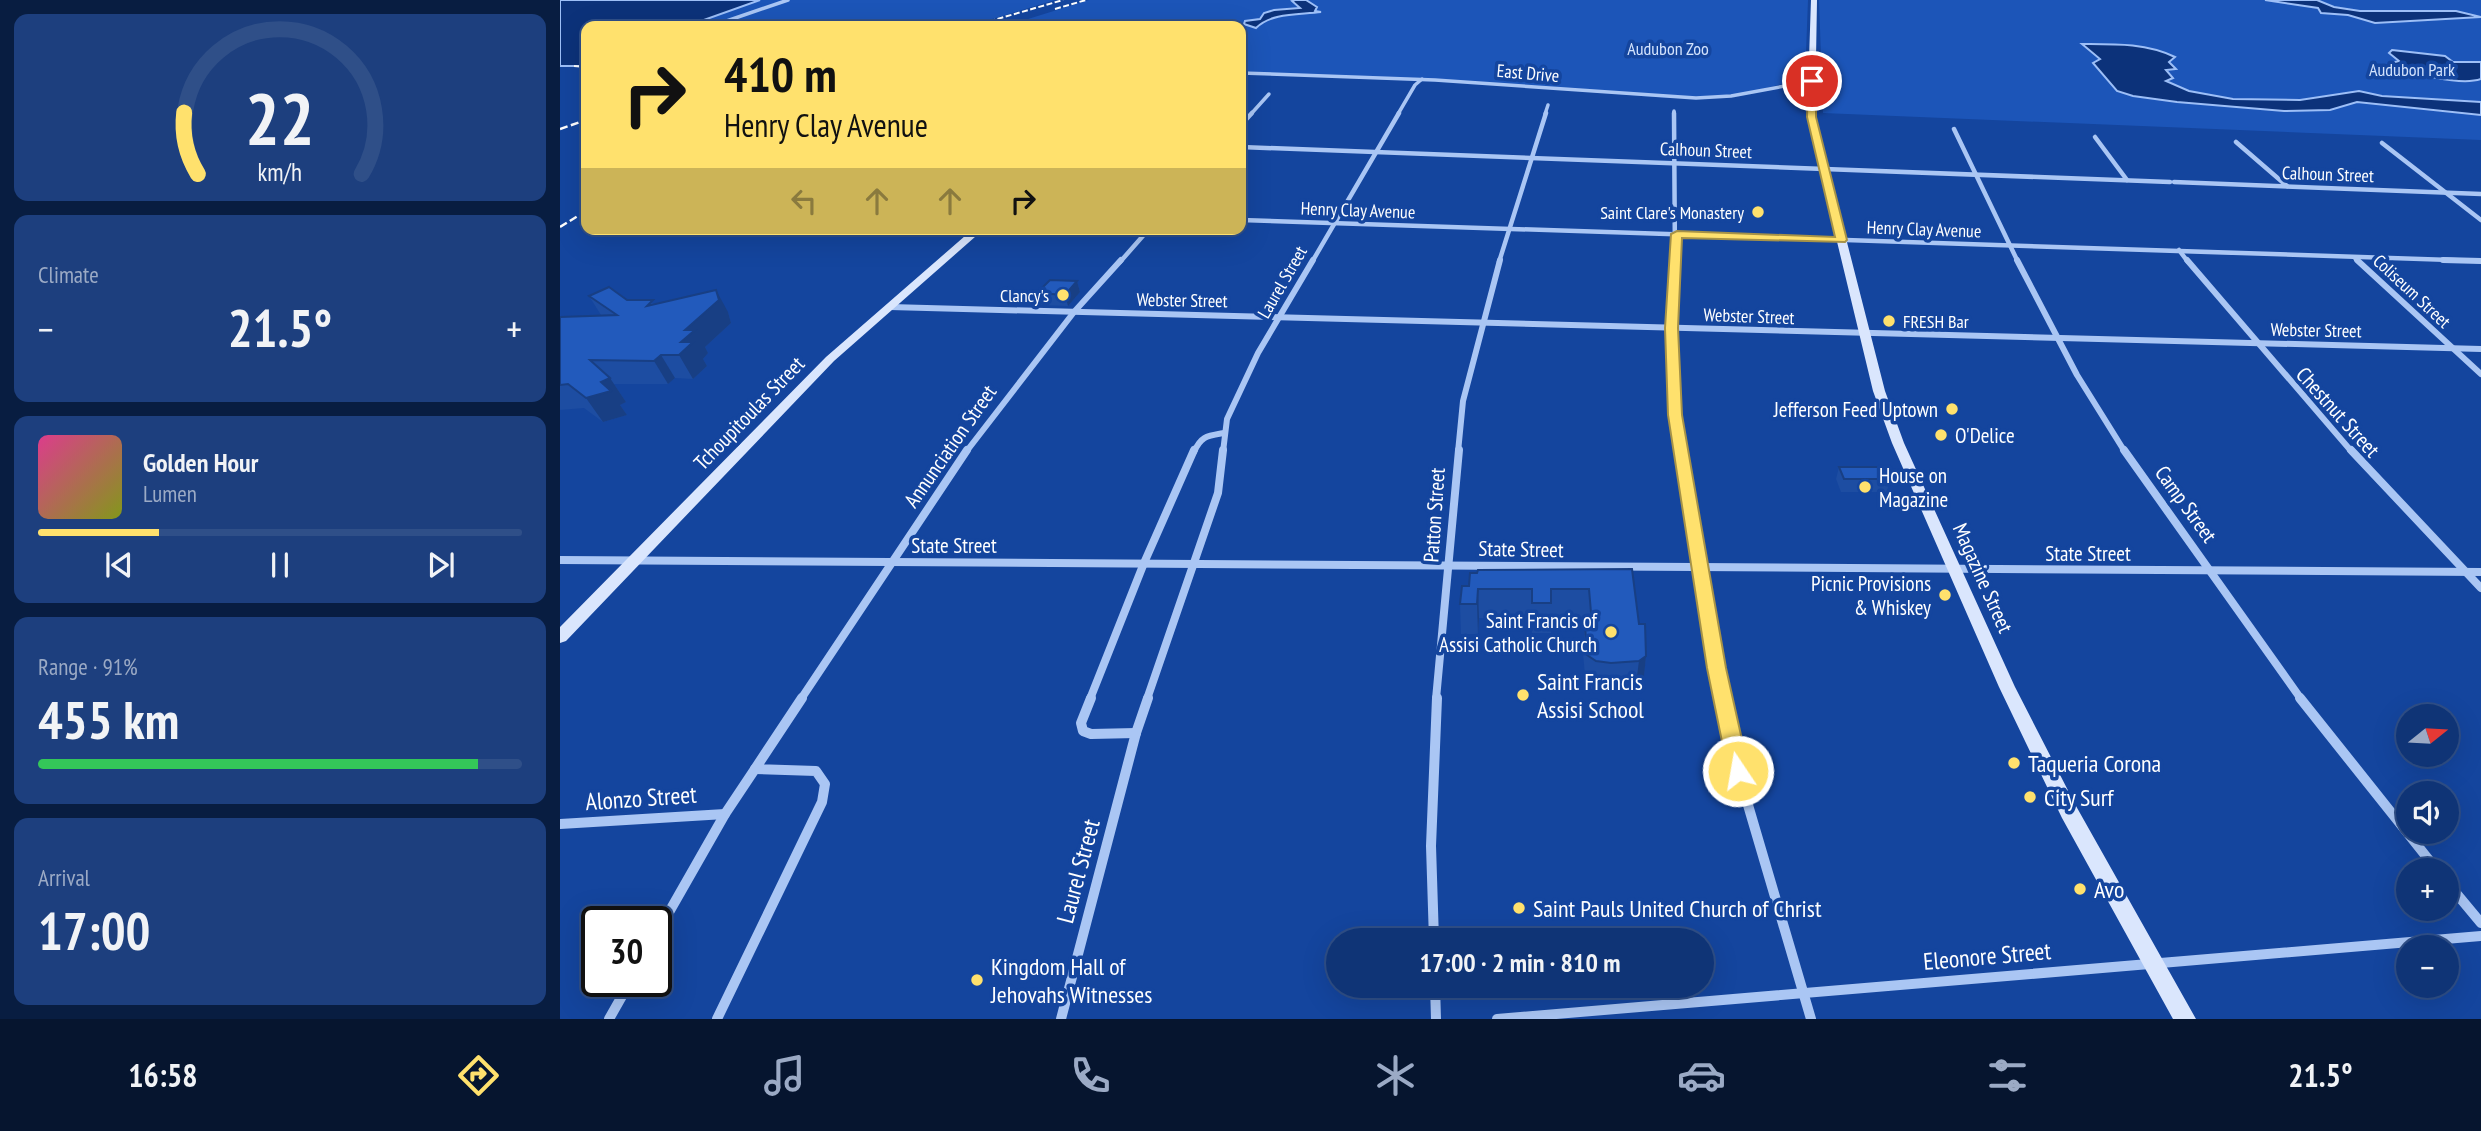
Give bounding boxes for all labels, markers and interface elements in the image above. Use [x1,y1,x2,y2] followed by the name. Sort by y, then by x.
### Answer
[1627,37,1709,60] park label: Audubon Zoo
[724,42,837,106] text: 410 m
[609,49,700,140] icon: right
[1782,51,1842,111] pin
[2369,58,2455,81] park label: Audubon Park
[1496,59,1560,87] street label: East Drive
[1793,62,1831,100] icon: arrive
[245,70,315,164] text: 22
[724,104,928,146] text: Henry Clay Avenue
[1660,137,1752,163] street label: Calhoun Street
[258,155,302,187] text: km/h
[2282,161,2374,187] street label: Calhoun Street
[785,182,823,220] icon: left
[858,182,896,220] icon: ahead
[931,182,969,220] icon: ahead
[1004,182,1042,220] icon: right
[1300,197,1416,223] street label: Henry Clay Avenue
[1600,201,1744,224] place label: Saint Clare's Monastery
[1750,204,1766,220] marker: Saint Clare's Monastery
[1866,216,1982,242] street label: Henry Clay Avenue
[1252,242,1312,322] street label: Laurel Street
[2368,249,2456,333] street label: Coliseum Street
[38,260,99,289] text: Climate
[1000,284,1049,307] place label: Clancy's
[1055,287,1071,303] marker: Clancy's
[1136,288,1228,312] street label: Webster Street
[228,294,332,361] text: 21.5°
[1703,303,1795,329] street label: Webster Street
[38,304,54,353] text: −
[506,304,522,353] text: +
[1903,310,1969,333] place label: FRESH Bar
[1881,313,1897,329] marker: FRESH Bar
[2270,318,2362,342] street label: Webster Street
[688,350,810,476] street label: Tchoupitoulas Street
[2290,361,2386,463] street label: Chestnut Street
[898,379,1002,513] street label: Annunciation Street
[1773,396,1938,423] place label: Jefferson Feed Uptown
[1944,401,1960,417] marker: Jefferson Feed Uptown
[1955,422,2015,449] place label: O'Delice
[1933,427,1949,443] marker: O'Delice
[143,446,258,479] text: Golden Hour
[2149,460,2223,548] street label: Camp Street
[1879,462,1948,513] place label: House on Magazine
[1417,467,1451,563] street label: Patton Street
[143,479,197,508] text: Lumen
[1857,479,1873,495] marker: House on Magazine
[1947,519,2019,637] street label: Magazine Street
[911,532,997,559] street label: State Street
[1478,535,1564,563] street label: State Street
[2045,540,2131,567] street label: State Street
[100,546,138,584] icon: previous
[261,546,299,584] icon: pause
[422,546,460,584] icon: next
[1811,570,1931,621] place label: Picnic Provisions & Whiskey
[1937,587,1953,603] marker: Picnic Provisions & Whiskey
[1439,607,1598,658] place label: Saint Francis of Assisi Catholic Church
[1603,624,1619,640] marker: Saint Francis of Assisi Catholic Church
[38,652,138,681] text: Range · 91%
[1537,666,1644,725] place label: Saint Francis Assisi School
[38,686,179,753] text: 455 km
[1515,687,1531,703] marker: Saint Francis Assisi School
[2396,704,2459,766] north arrow
[2396,704,2459,998] map controls
[1701,734,1775,808] position arrow
[2028,748,2161,779] place label: Taqueria Corona
[2006,755,2022,771] marker: Taqueria Corona
[584,779,698,817] street label: Alonzo Street
[2396,781,2459,844] button: sound
[2044,782,2114,813] place label: City Surf
[2022,789,2038,805] marker: City Surf
[1049,815,1107,926] street label: Laurel Street
[2396,858,2459,921] button: +
[38,863,90,892] text: Arrival
[2094,874,2124,905] place label: Avo
[2072,881,2088,897] marker: Avo
[1533,893,1822,924] place label: Saint Pauls United Church of Christ
[38,897,150,964] text: 17:00
[1511,900,1527,916] marker: Saint Pauls United Church of Christ
[581,906,672,997] speed limit sign: 30
[1922,935,2053,977] street label: Eleonore Street
[2396,935,2459,998] button: −
[1420,946,1620,979] text: 17:00 · 2 min · 810 m
[990,951,1152,1010] place label: Kingdom Hall of Jehovahs Witnesses
[969,972,985,988] marker: Kingdom Hall of Jehovahs Witnesses
[454,1051,503,1100] icon: directions
[760,1051,809,1100] icon: music
[1066,1051,1115,1100] icon: phone
[1371,1051,1420,1100] icon: climate
[1677,1051,1726,1100] icon: car
[1983,1051,2032,1100] icon: filters
[128,1054,198,1096] text: 16:58
[2288,1054,2353,1096] text: 21.5°

